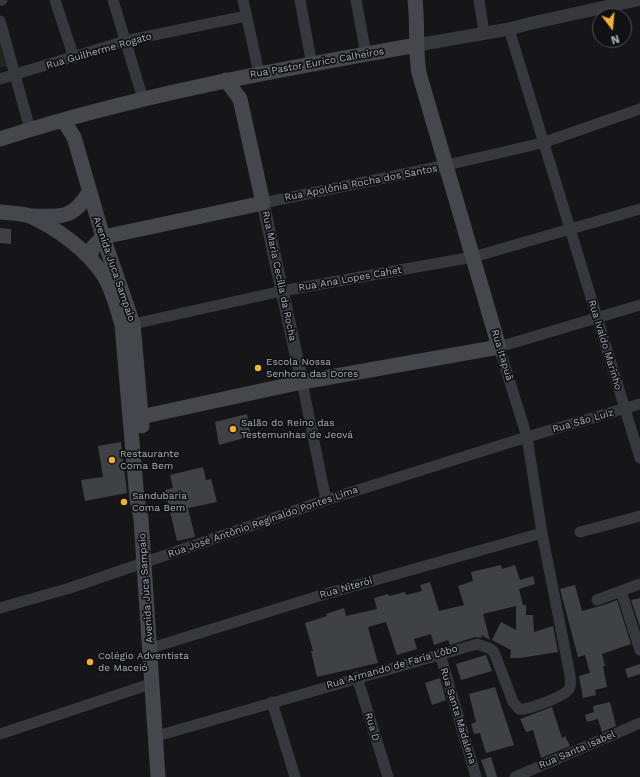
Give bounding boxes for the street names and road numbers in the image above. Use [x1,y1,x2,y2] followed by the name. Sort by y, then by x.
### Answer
[45,30,153,72] street label: Rua Guilherme Rogato
[249,45,385,81] street label: Rua Pastor Euríco Calheiros
[284,162,438,204] street label: Rua Apolônia Rocha dos Santos
[259,210,299,342] street label: Rua Maria Cecília da Rocha
[90,215,138,323] street label: Avenida Juca Sampaio
[297,264,403,294] street label: Rua Ana Lopes Cahet
[586,299,624,391] street label: Rua Ivaldo Marinho
[489,328,515,382] street label: Rua Itapuã
[551,407,615,435] street label: Rua São Luiz
[166,484,360,560] street label: Rua José Antônio Reginaldo Pontes Lima
[136,533,156,643] street label: Avenida Juca Sampaio
[318,575,374,601] street label: Rua Niterói
[325,642,459,692] street label: Rua Armando de Faria Lôbo
[438,666,478,766] street label: Rua Santa Madalena
[362,711,382,743] street label: Rua D
[537,728,617,772] street label: Rua Santa Isabel

